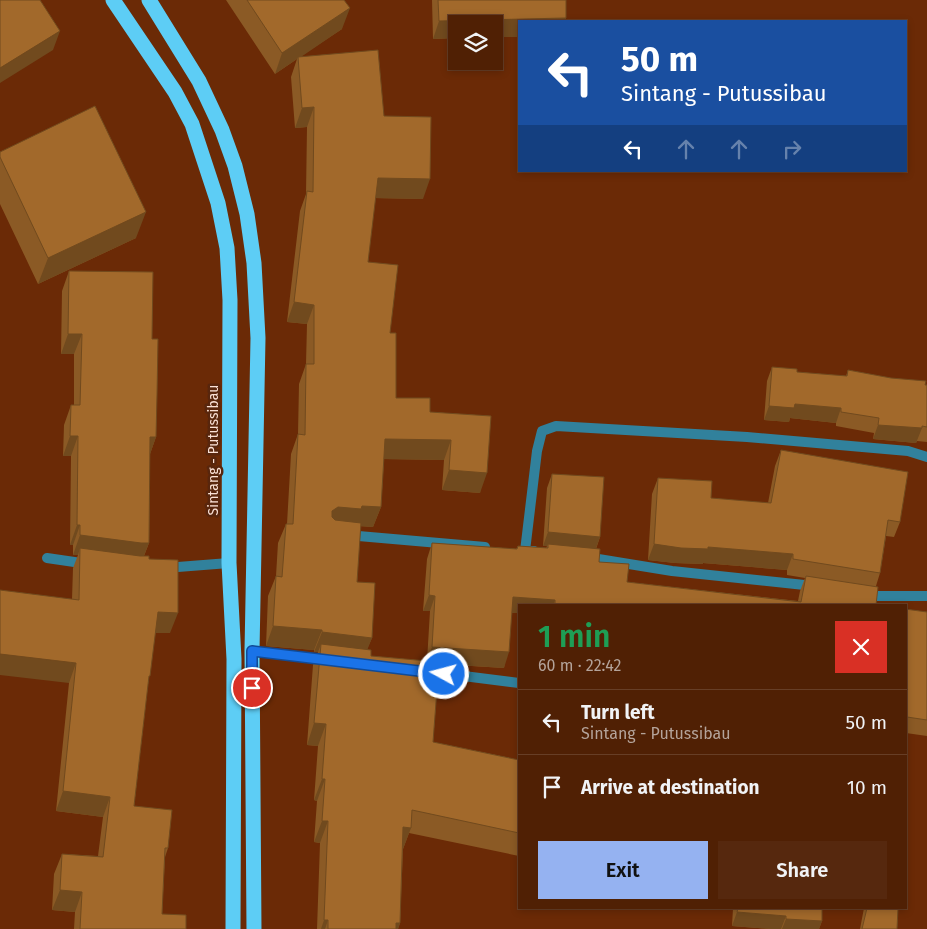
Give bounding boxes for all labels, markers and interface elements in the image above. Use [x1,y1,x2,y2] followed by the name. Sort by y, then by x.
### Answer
[448,15,503,70] map controls
[448,15,503,70] button: layers
[621,38,698,80] text: 50 m
[538,40,603,105] icon: left
[621,80,827,107] text: Sintang - Putussibau
[619,135,647,163] icon: left
[672,135,700,163] icon: ahead
[725,135,753,163] icon: ahead
[778,135,806,163] icon: right
[205,385,222,515] street label: Sintang - Putussibau
[538,619,610,655] text: 1 min
[835,621,887,673] button: close
[417,647,469,699] position arrow
[538,656,621,675] text: 60 m · 22:42
[231,667,273,709] pin
[238,674,266,702] icon: arrive
[581,701,655,724] text: Turn left
[538,708,566,736] icon: left
[846,711,887,734] text: 50 m
[581,724,731,743] text: Sintang - Putussibau
[538,773,566,801] icon: arrive
[581,776,760,799] text: Arrive at destination
[847,776,887,799] text: 10 m
[538,841,708,899] button: Exit
[718,841,887,899] button: Share

